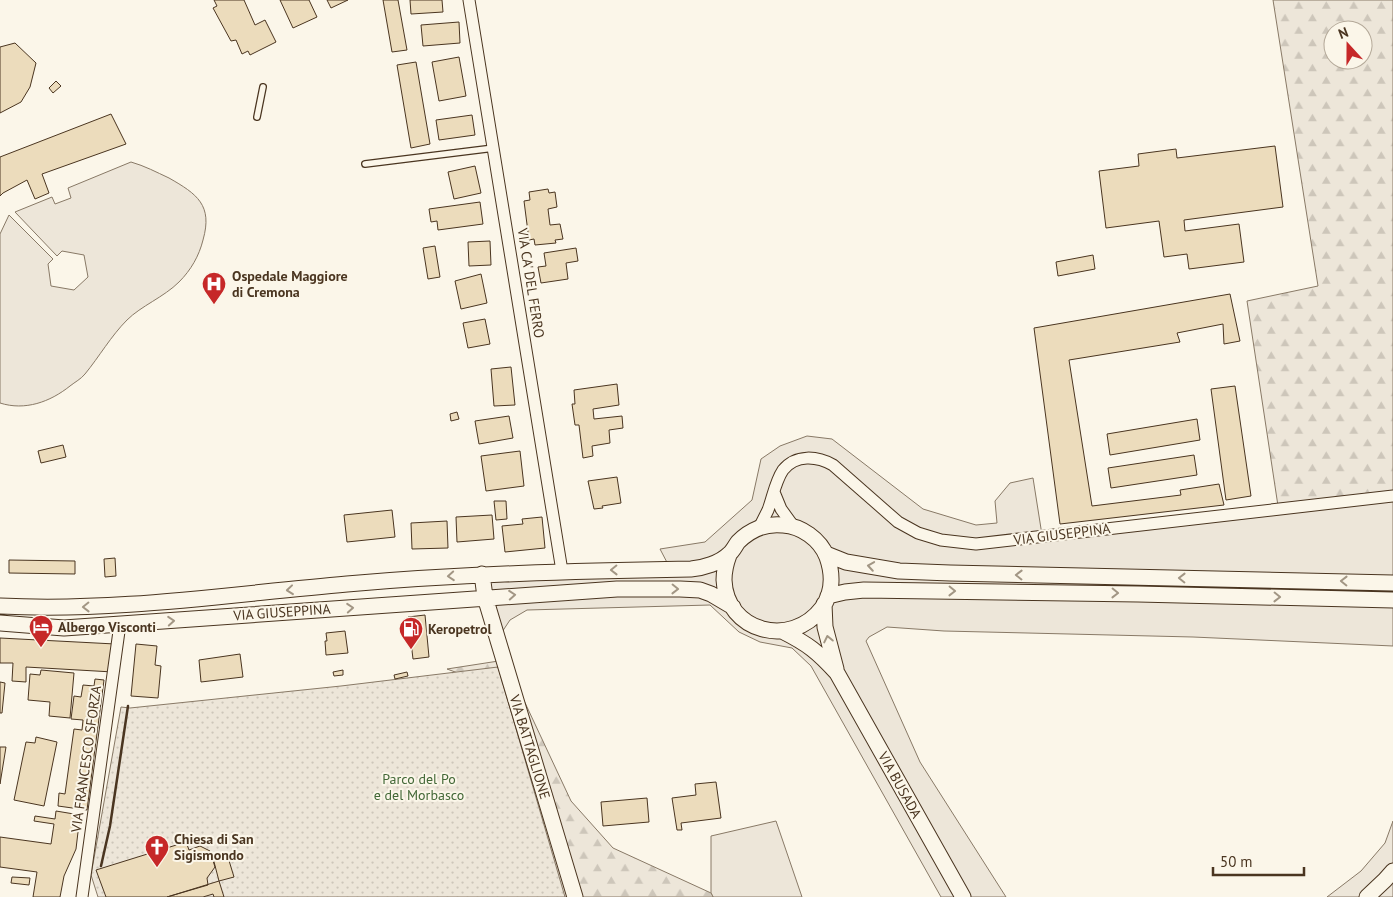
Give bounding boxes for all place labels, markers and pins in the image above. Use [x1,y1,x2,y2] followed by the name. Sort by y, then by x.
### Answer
[232,267,348,301] place label: Ospedale Maggiore di Cremona
[201,271,227,305] hospital icon: Ospedale Maggiore di Cremona
[28,614,54,648] hotel icon: Albergo Visconti
[398,616,424,650] fuel station icon: Keropetrol
[58,618,156,636] place label: Albergo Visconti
[428,620,493,638] place label: Keropetrol
[174,830,254,864] place label: Chiesa di San Sigismondo
[144,834,170,868] church icon: Chiesa di San Sigismondo

